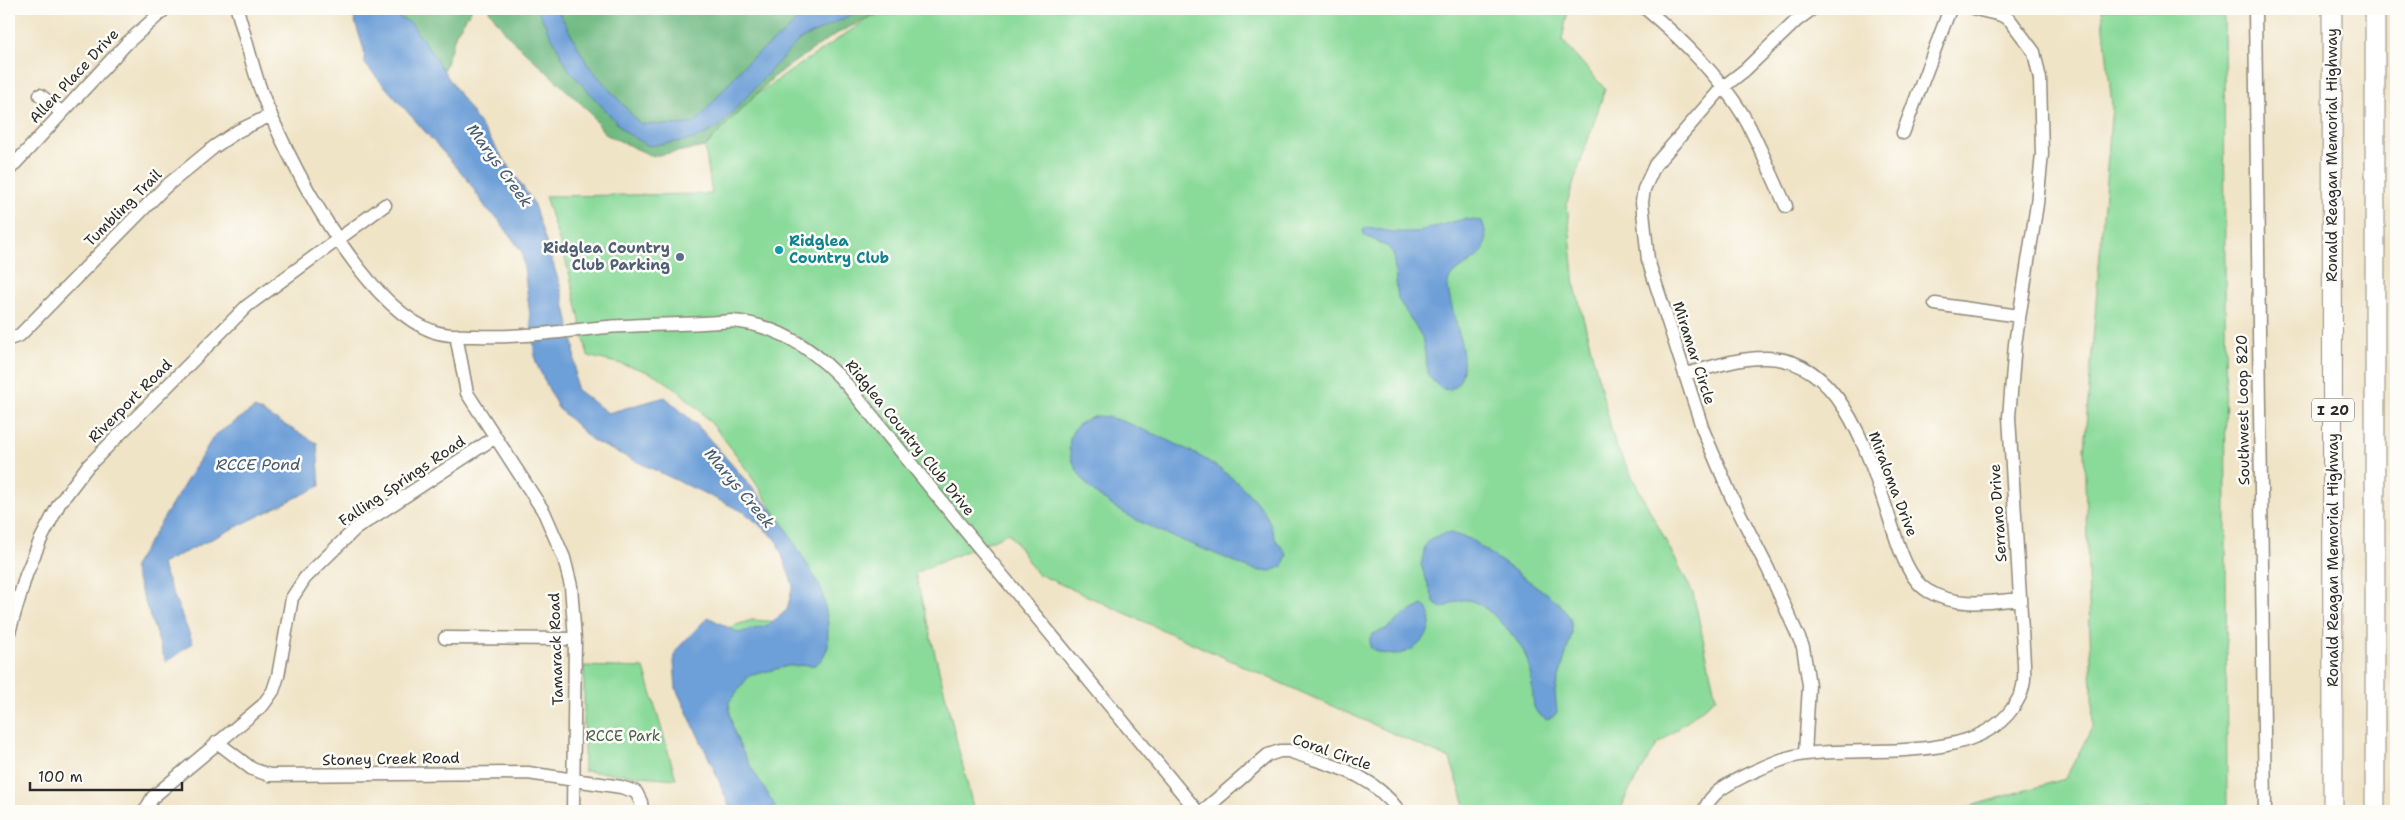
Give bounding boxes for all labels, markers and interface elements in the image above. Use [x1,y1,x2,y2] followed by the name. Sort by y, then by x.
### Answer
[25,24,123,128] street label: Allen Place Drive
[2322,28,2342,282] street label: Ronald Reagan Memorial Highway
[462,119,537,211] water label: Marys Creek
[80,165,166,251] street label: Tumbling Trail
[789,231,889,268] place label: Ridglea Country Club
[543,238,670,275] place label: Ridglea Country Club Parking
[773,244,785,256] marker: Ridglea Country Club
[674,251,686,263] marker: Ridglea Country Club Parking
[1668,299,1720,407] street label: Miramar Circle
[2232,334,2254,486] street label: Southwest Loop 820
[84,355,176,447] street label: Riverport Road
[841,356,979,520] street label: Ridglea Country Club Drive
[2312,398,2354,422] road number: I 20
[1864,429,1922,539] street label: Miraloma Drive
[335,431,470,531] street label: Falling Springs Road
[2323,433,2343,687] street label: Ronald Reagan Memorial Highway
[700,444,779,533] water label: Marys Creek
[216,454,301,475] water label: RCCE Pond
[1985,463,2011,563] street label: Serrano Drive
[544,592,568,706] street label: Tamarack Road
[586,726,660,746] park label: RCCE Park
[1290,729,1374,775] street label: Coral Circle
[322,748,460,770] street label: Stoney Creek Road
[30,760,182,792] scale bar
[38,767,83,787] text: 100 m

